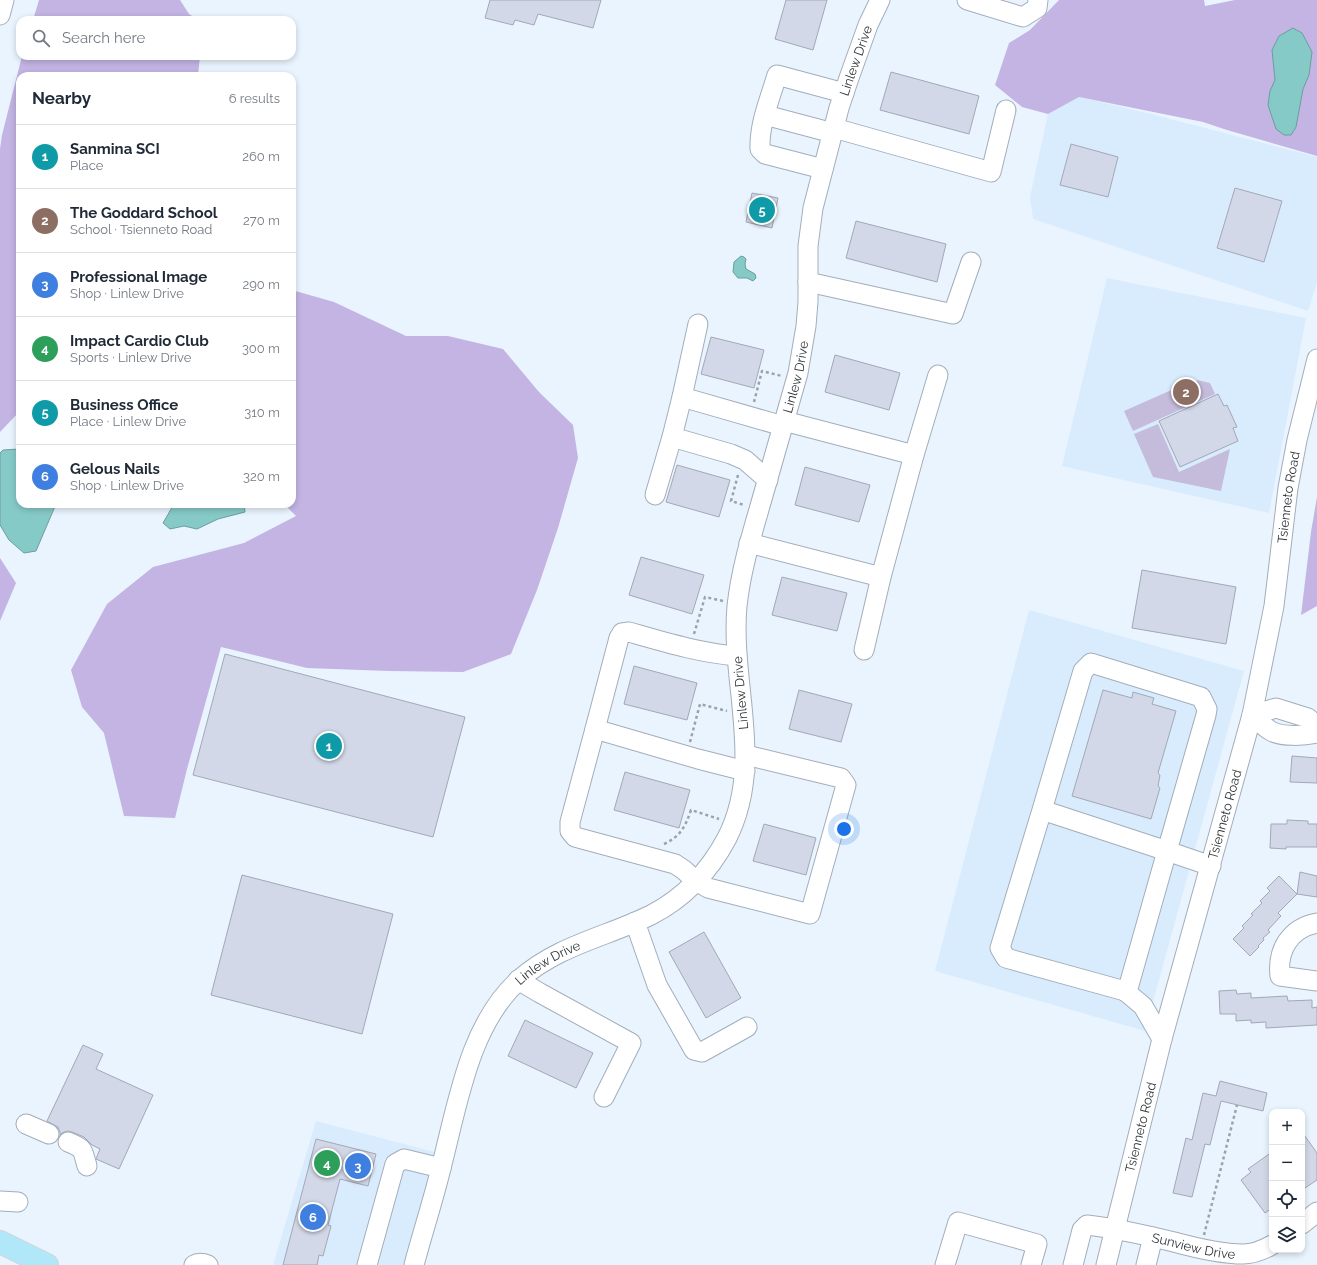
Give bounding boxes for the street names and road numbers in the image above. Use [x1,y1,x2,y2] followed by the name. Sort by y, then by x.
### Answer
[837,23,875,98] street label: Linlew Drive
[780,339,811,415] street label: Linlew Drive
[1275,450,1303,544] street label: Tsienneto Road
[730,655,751,730] street label: Linlew Drive
[1205,768,1245,861] street label: Tsienneto Road
[512,938,583,988] street label: Linlew Drive
[1122,1081,1159,1174] street label: Tsienneto Road
[1150,1230,1236,1262] street label: Sunview Drive

